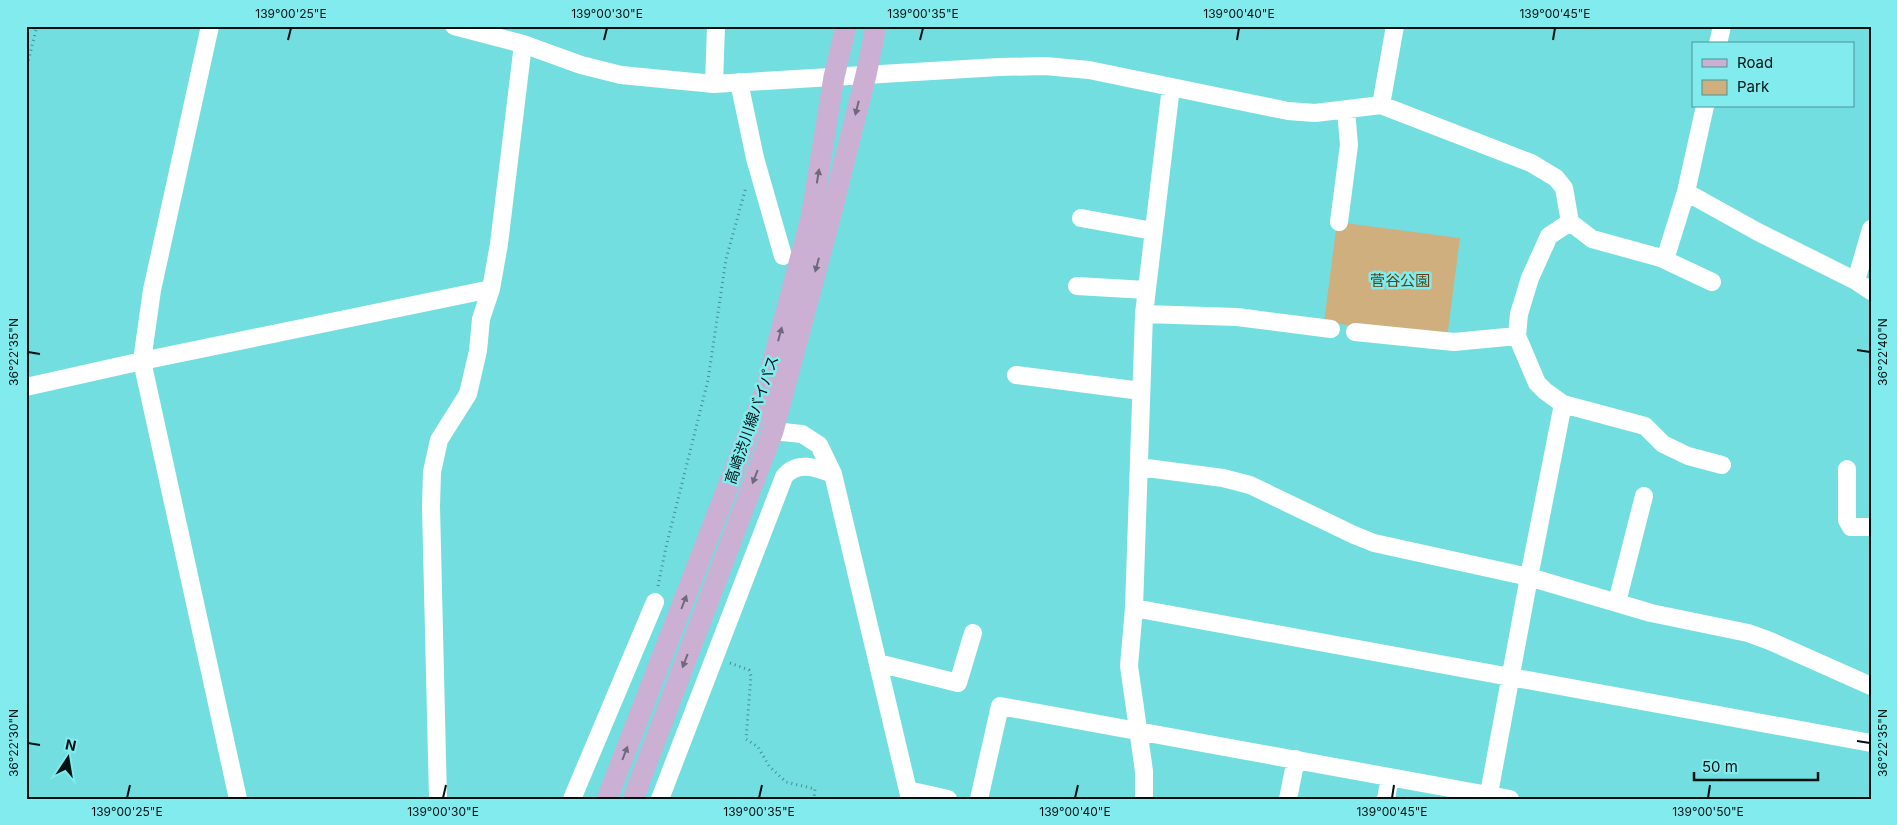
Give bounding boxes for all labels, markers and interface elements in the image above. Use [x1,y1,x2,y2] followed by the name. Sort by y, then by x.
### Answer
[255,6,327,21] text: 139°00'25"E
[571,6,643,21] text: 139°00'30"E
[887,6,959,21] text: 139°00'35"E
[1203,6,1275,21] text: 139°00'40"E
[1519,6,1591,21] text: 139°00'45"E
[1692,42,1854,108] legend
[1737,53,1773,72] text: Road
[1737,77,1770,96] text: Park
[853,100,861,115] one-way arrow
[814,168,822,184] one-way arrow
[813,258,821,273] one-way arrow
[1370,271,1430,290] park label: 菅谷公園
[6,318,21,386] text: 36°22'35"N
[1875,318,1890,386] text: 36°22'40"N
[777,327,785,342] one-way arrow
[721,353,782,487] street label: 高崎渋川線バイパス
[751,469,759,484] one-way arrow
[680,595,688,609] one-way arrow
[681,654,689,669] one-way arrow
[6,709,21,777] text: 36°22'30"N
[1875,709,1890,777] text: 36°22'35"N
[42,732,92,782] north arrow
[64,735,78,754] text: N
[621,746,629,760] one-way arrow
[1694,750,1818,782] scale bar
[1702,757,1738,776] text: 50 m
[91,804,163,819] text: 139°00'25"E
[407,804,479,819] text: 139°00'30"E
[723,804,795,819] text: 139°00'35"E
[1039,804,1111,819] text: 139°00'40"E
[1356,804,1428,819] text: 139°00'45"E
[1672,804,1744,819] text: 139°00'50"E

